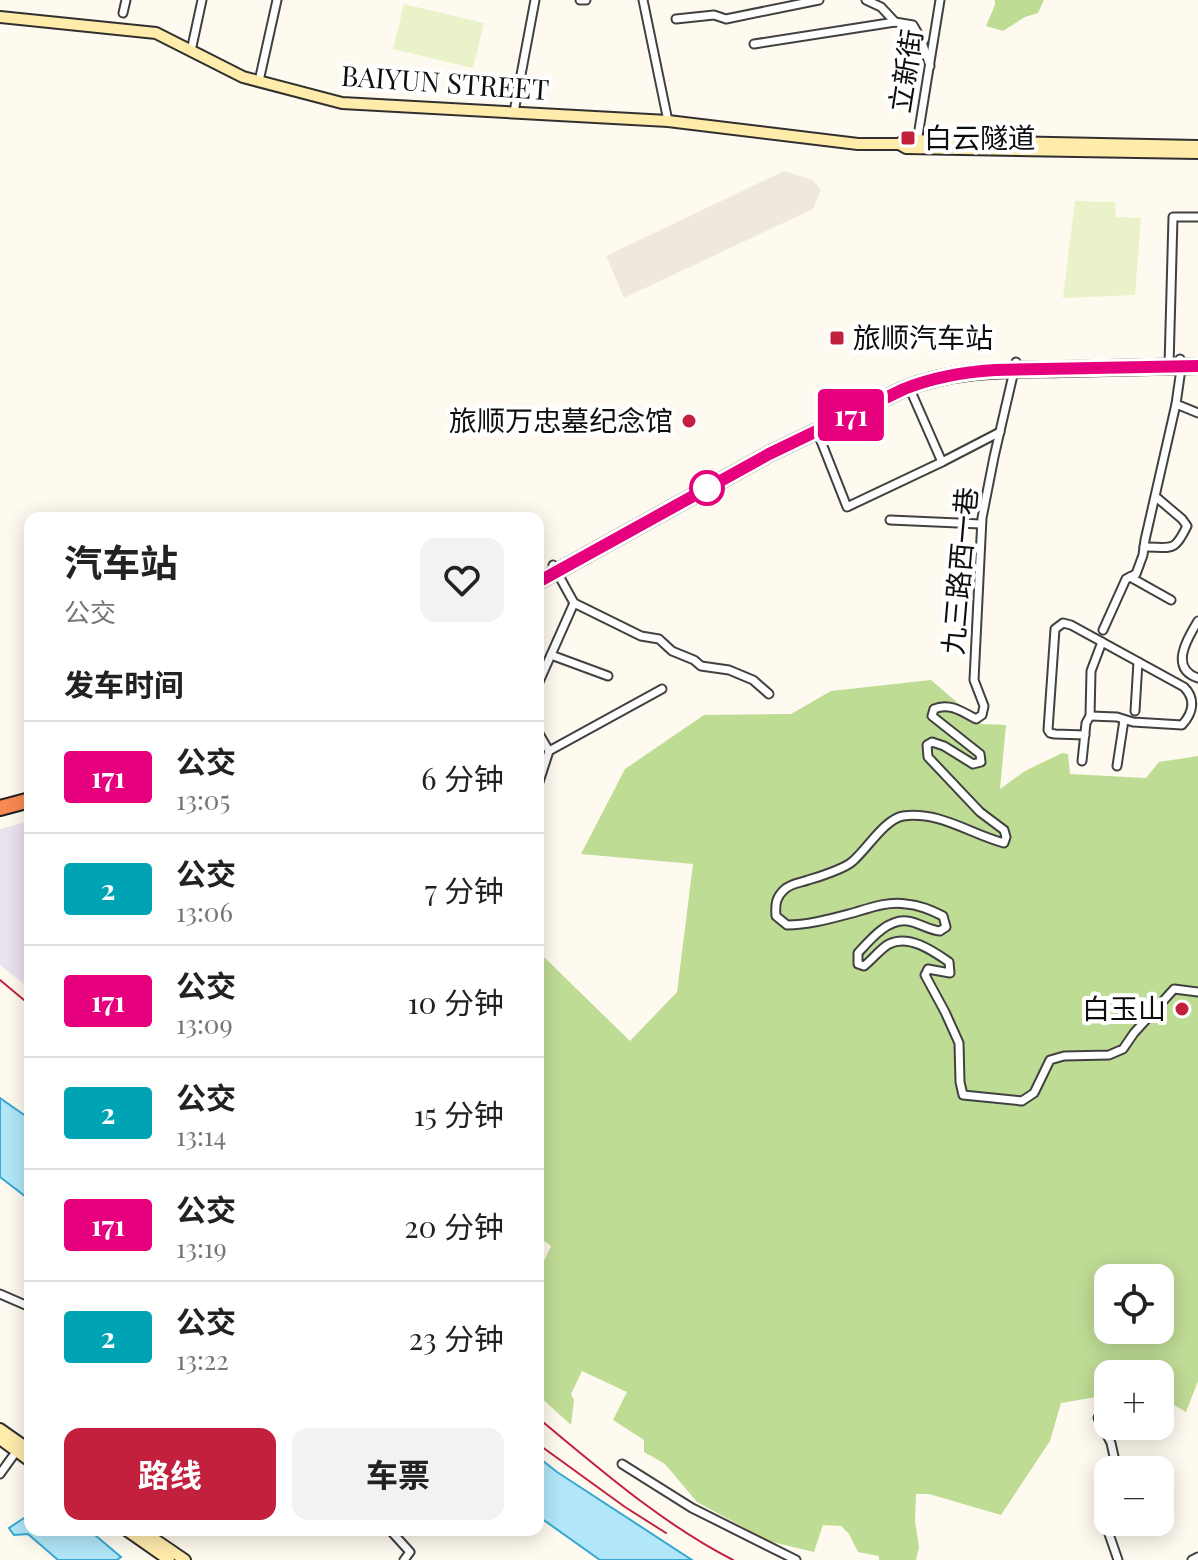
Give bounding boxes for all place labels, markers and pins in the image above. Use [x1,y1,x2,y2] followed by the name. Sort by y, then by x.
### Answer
[924,118,1036,155] place label: 白云隧道
[899,129,917,147] marker: 白云隧道
[853,318,993,355] place label: 旅顺汽车站
[828,329,846,347] marker: 旅顺汽车站
[449,401,673,438] place label: 旅顺万忠墓纪念馆
[680,412,698,430] marker: 旅顺万忠墓纪念馆
[690,471,724,505] unlabelled marker
[1082,989,1166,1026] place label: 白玉山
[1173,1000,1191,1018] marker: 白玉山

